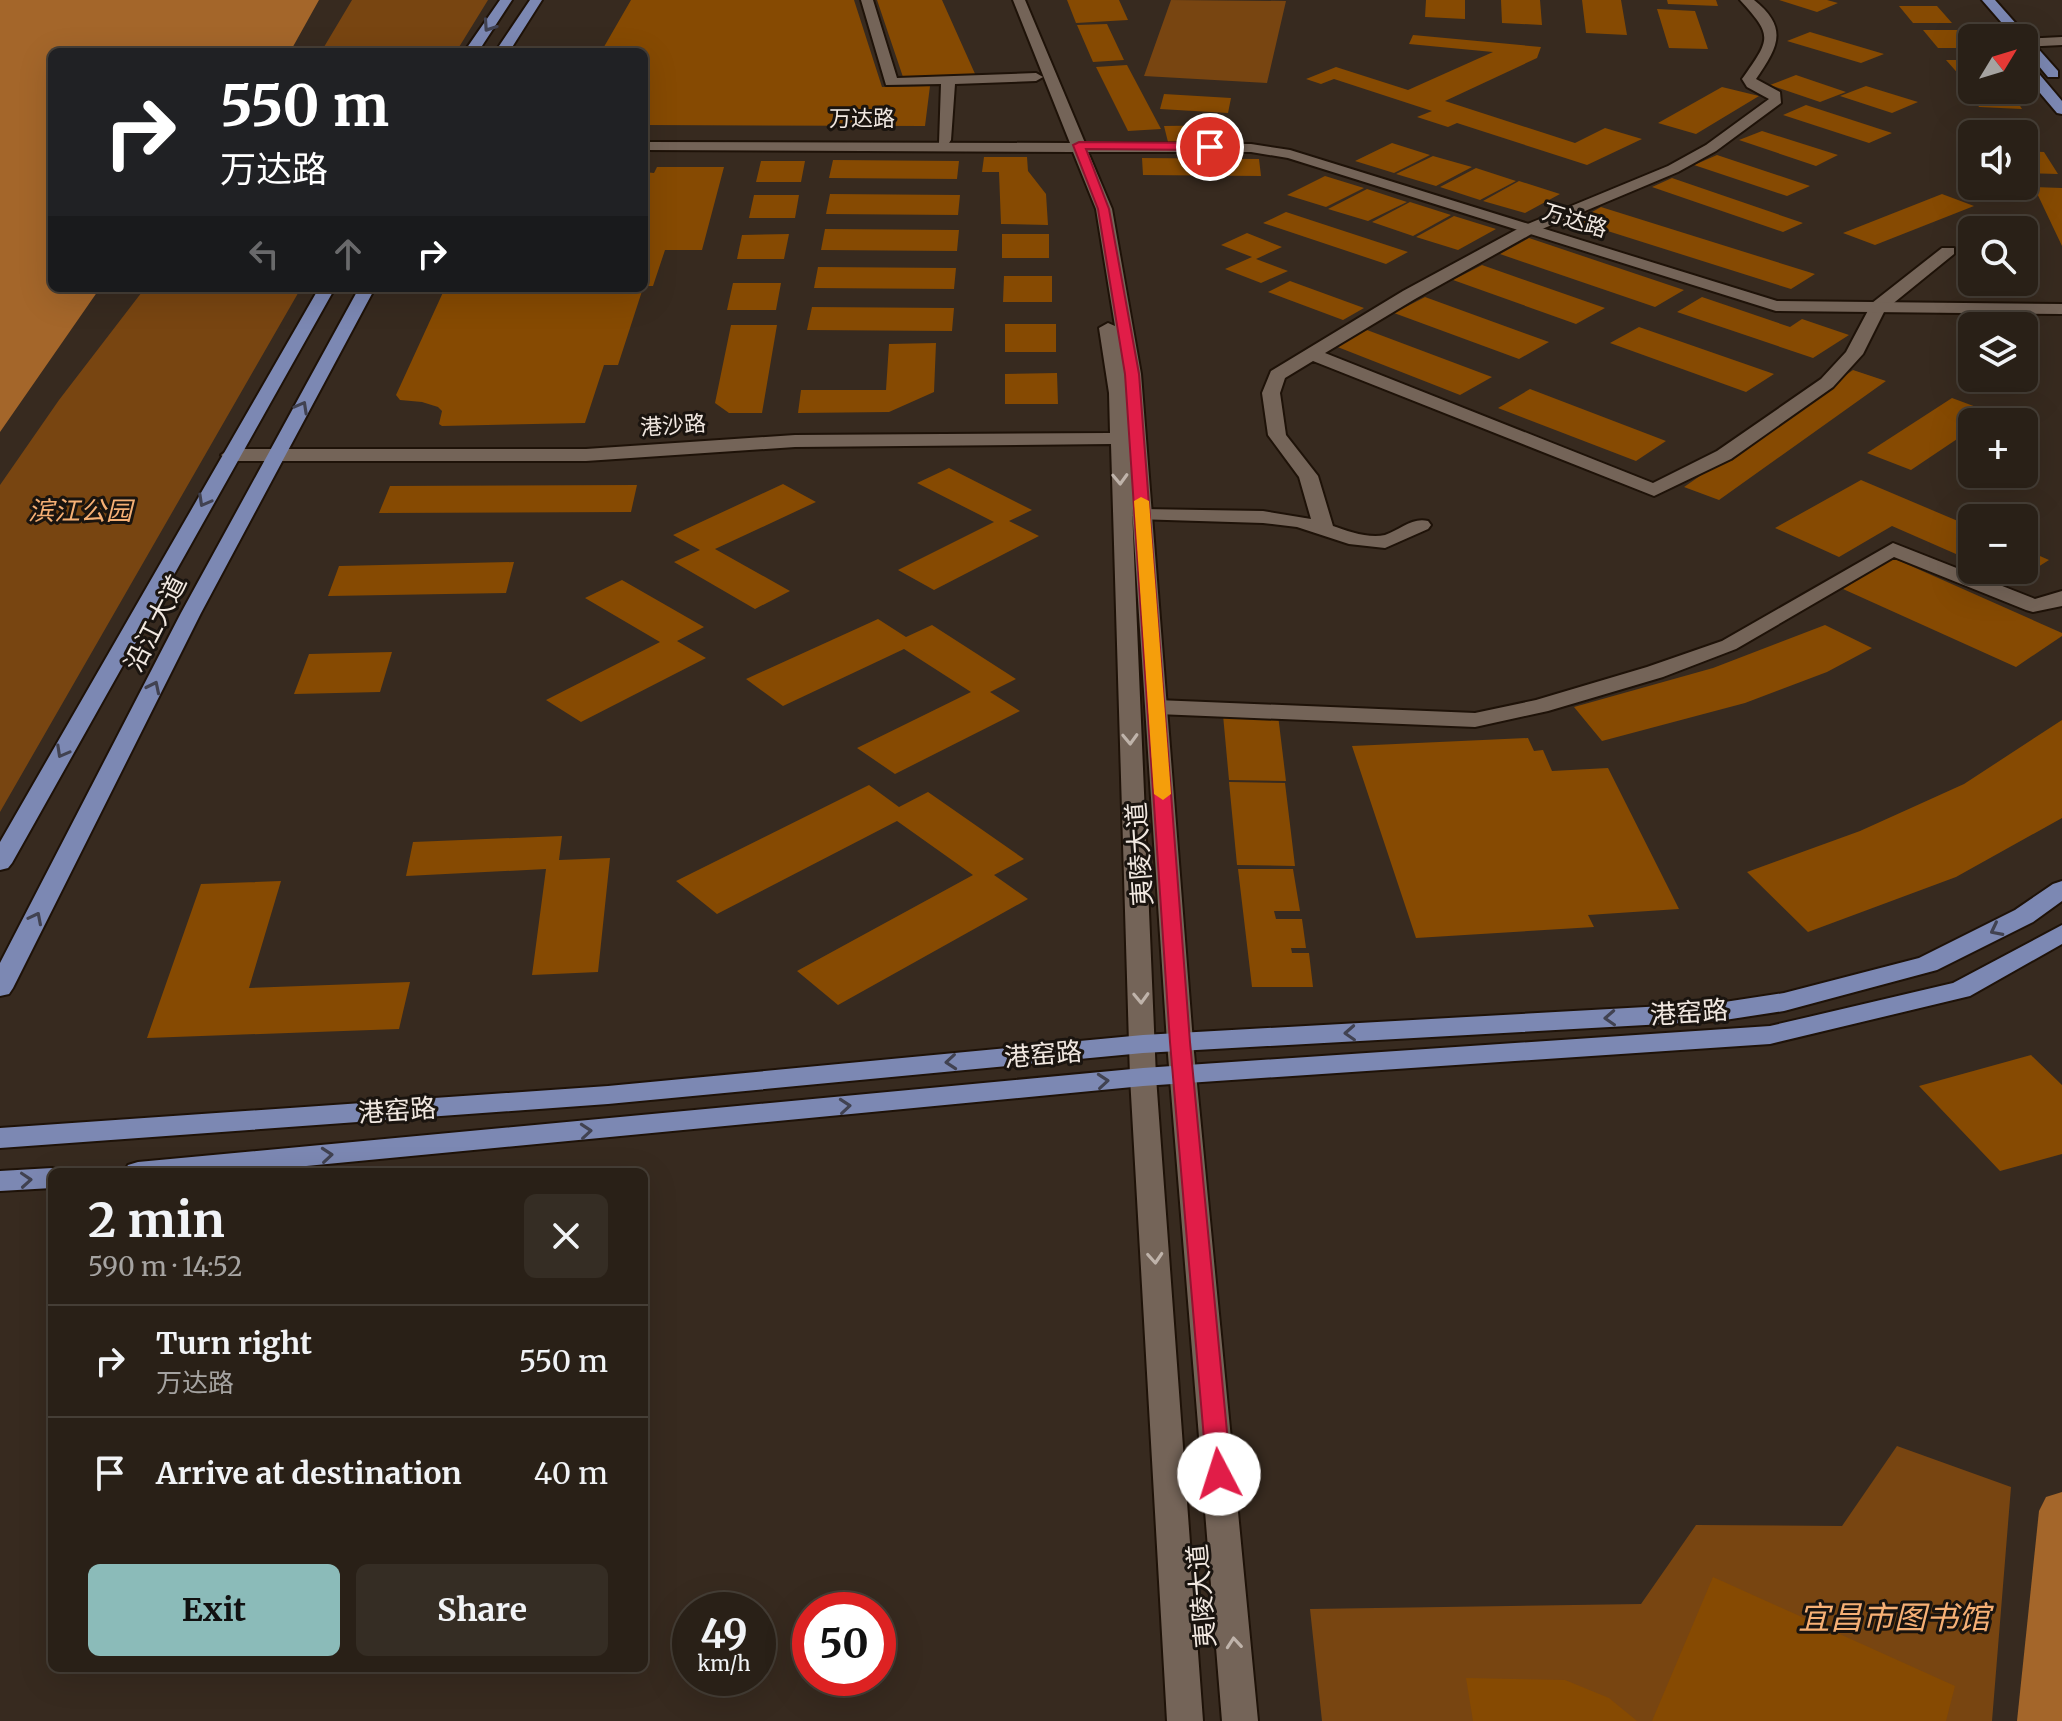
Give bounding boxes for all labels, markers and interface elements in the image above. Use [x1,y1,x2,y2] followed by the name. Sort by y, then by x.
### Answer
[483,17,498,32] one-way arrow
[1958,24,2038,104] north arrow
[1958,24,2038,584] map controls
[220,71,389,141] text: 550 m
[88,80,192,184] icon: right
[829,104,895,132] street label: 万达路
[1176,113,1244,181] pin
[1958,120,2038,200] button: sound
[1188,125,1232,169] icon: arrive
[220,147,328,192] text: 万达路
[1539,197,1611,243] street label: 万达路
[1958,216,2038,296] button: search
[242,232,286,276] icon: left
[326,232,370,276] icon: ahead
[410,232,454,276] icon: right
[1958,312,2038,392] button: layers
[292,402,308,416] one-way arrow
[1958,408,2038,488] button: +
[639,409,707,441] street label: 港沙路
[1112,473,1129,486] one-way arrow
[198,492,214,507] one-way arrow
[28,494,136,527] park label: 滨江公园
[1958,504,2038,584] button: −
[117,569,193,677] street label: 沿江大道
[145,681,161,695] one-way arrow
[1122,733,1139,746] one-way arrow
[57,744,72,758] one-way arrow
[1119,801,1159,907] street label: 夷陵大道
[26,912,41,927] one-way arrow
[1990,921,2004,937] one-way arrow
[1133,992,1150,1005] one-way arrow
[1649,993,1729,1031] street label: 港窑路
[1603,1009,1616,1026] one-way arrow
[1343,1024,1356,1041] one-way arrow
[1003,1034,1083,1074] street label: 港窑路
[944,1054,957,1071] one-way arrow
[1097,1073,1110,1090] one-way arrow
[357,1091,437,1129] street label: 港窑路
[839,1098,852,1115] one-way arrow
[580,1122,593,1139] one-way arrow
[321,1147,334,1164] one-way arrow
[20,1171,33,1188] one-way arrow
[88,1190,225,1250] text: 2 min
[524,1194,608,1278] button: close
[88,1250,242,1283] text: 590 m · 14:52
[1146,1252,1163,1265] one-way arrow
[156,1324,312,1362] text: Turn right
[88,1339,132,1383] icon: right
[519,1342,608,1380] text: 550 m
[156,1366,234,1399] text: 万达路
[1177,1432,1261,1516] position arrow
[88,1451,132,1495] icon: arrive
[156,1454,462,1492] text: Arrive at destination
[534,1454,608,1492] text: 40 m
[1180,1543,1222,1649] street label: 夷陵大道
[88,1564,340,1656] button: Exit
[356,1564,608,1656] button: Share
[792,1592,896,1696] speed limit sign: 50
[1798,1598,1994,1638] park label: 宜昌市图书馆
[700,1609,748,1659] text: 49
[1225,1636,1242,1649] one-way arrow
[698,1651,750,1676] text: km/h

